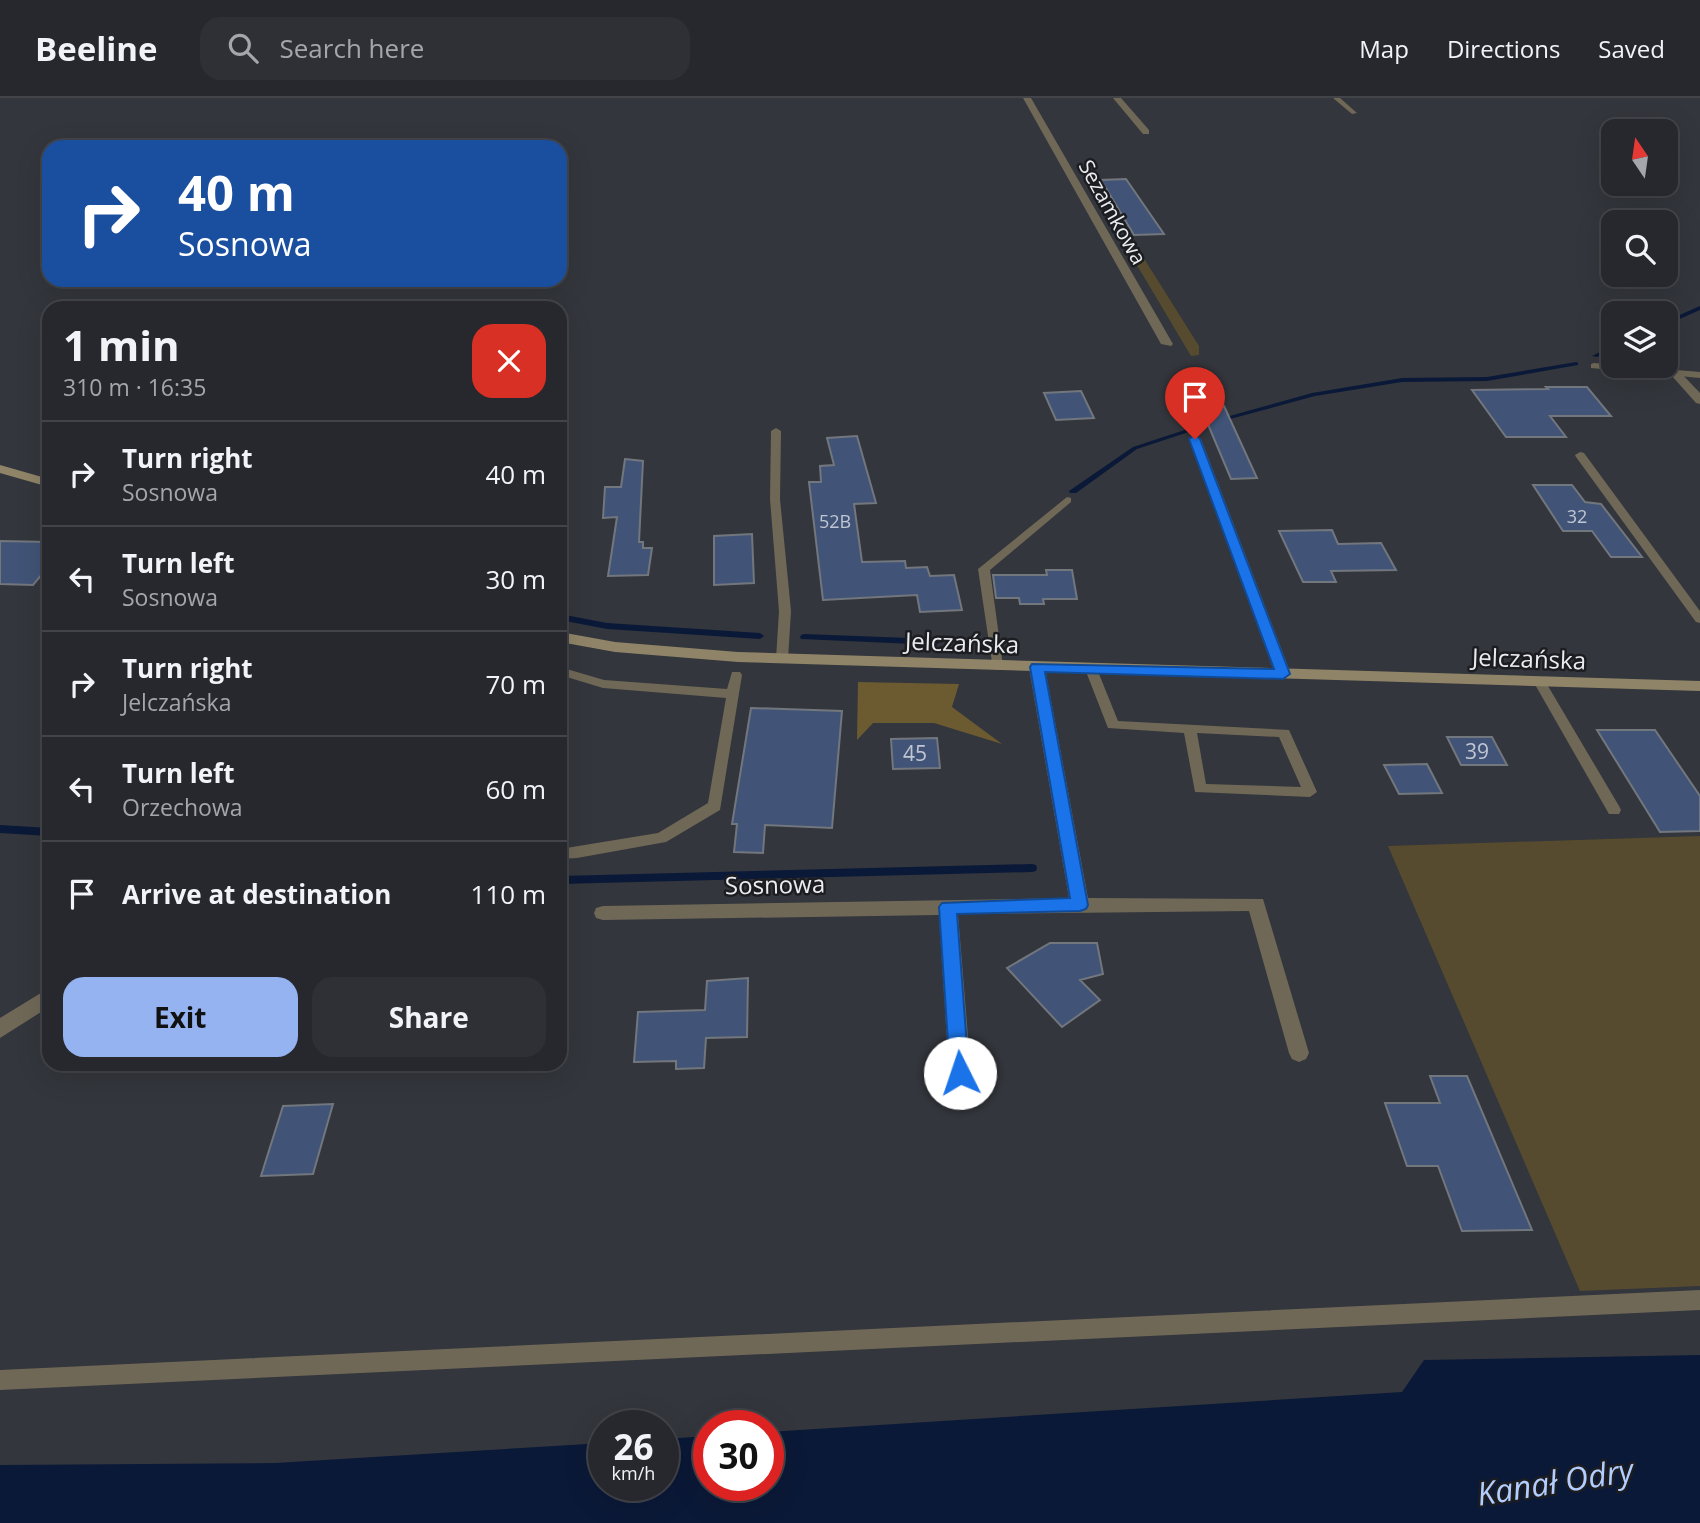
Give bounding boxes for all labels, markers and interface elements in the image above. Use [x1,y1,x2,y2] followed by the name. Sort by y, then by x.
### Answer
[200,17,690,80] search box
[35,26,158,71] text: Beeline
[224,29,262,67] icon: search
[280,30,424,66] text: Search here
[1359,32,1409,65] text: Map
[1447,32,1560,65] text: Directions
[1598,32,1665,65] text: Saved
[1601,119,1678,196] north arrow
[1601,119,1678,378] map controls
[1073,155,1153,269] street label: Sezamkowa
[178,159,295,225] text: 40 m
[63,168,154,259] icon: right
[1601,210,1678,287] button: search
[178,222,312,265] text: Sosnowa
[1601,301,1678,378] button: layers
[63,316,180,373] text: 1 min
[472,324,546,398] button: close
[1165,367,1225,439] pin
[63,371,206,403] text: 310 m · 16:35
[1176,378,1214,416] icon: arrive
[122,440,253,476] text: Turn right
[63,455,101,493] icon: right
[485,456,546,492] text: 40 m
[122,476,218,508] text: Sosnowa
[1567,504,1587,528] house number: 32
[819,509,851,533] house number: 52B
[122,545,234,581] text: Turn left
[63,560,101,598] icon: left
[485,561,546,597] text: 30 m
[122,581,218,613] text: Sosnowa
[902,623,1020,660] street label: Jelczańska
[1469,639,1587,676] street label: Jelczańska
[122,650,253,686] text: Turn right
[63,665,101,703] icon: right
[485,666,546,702] text: 70 m
[122,686,231,718] text: Jelczańska
[1465,737,1489,765] house number: 39
[903,739,927,767] house number: 45
[122,755,234,791] text: Turn left
[63,770,101,808] icon: left
[485,771,546,807] text: 60 m
[122,791,243,823] text: Orzechowa
[725,867,825,901] street label: Sosnowa
[63,875,101,913] icon: arrive
[122,876,391,912] text: Arrive at destination
[471,876,546,912] text: 110 m
[63,977,298,1057] button: Exit
[312,977,546,1057] button: Share
[923,1036,997,1110] position arrow
[693,1410,784,1501] speed limit sign: 30
[613,1423,654,1470] text: 26
[1474,1447,1639,1515] water label: Kanał Odry
[612,1461,655,1485] text: km/h

